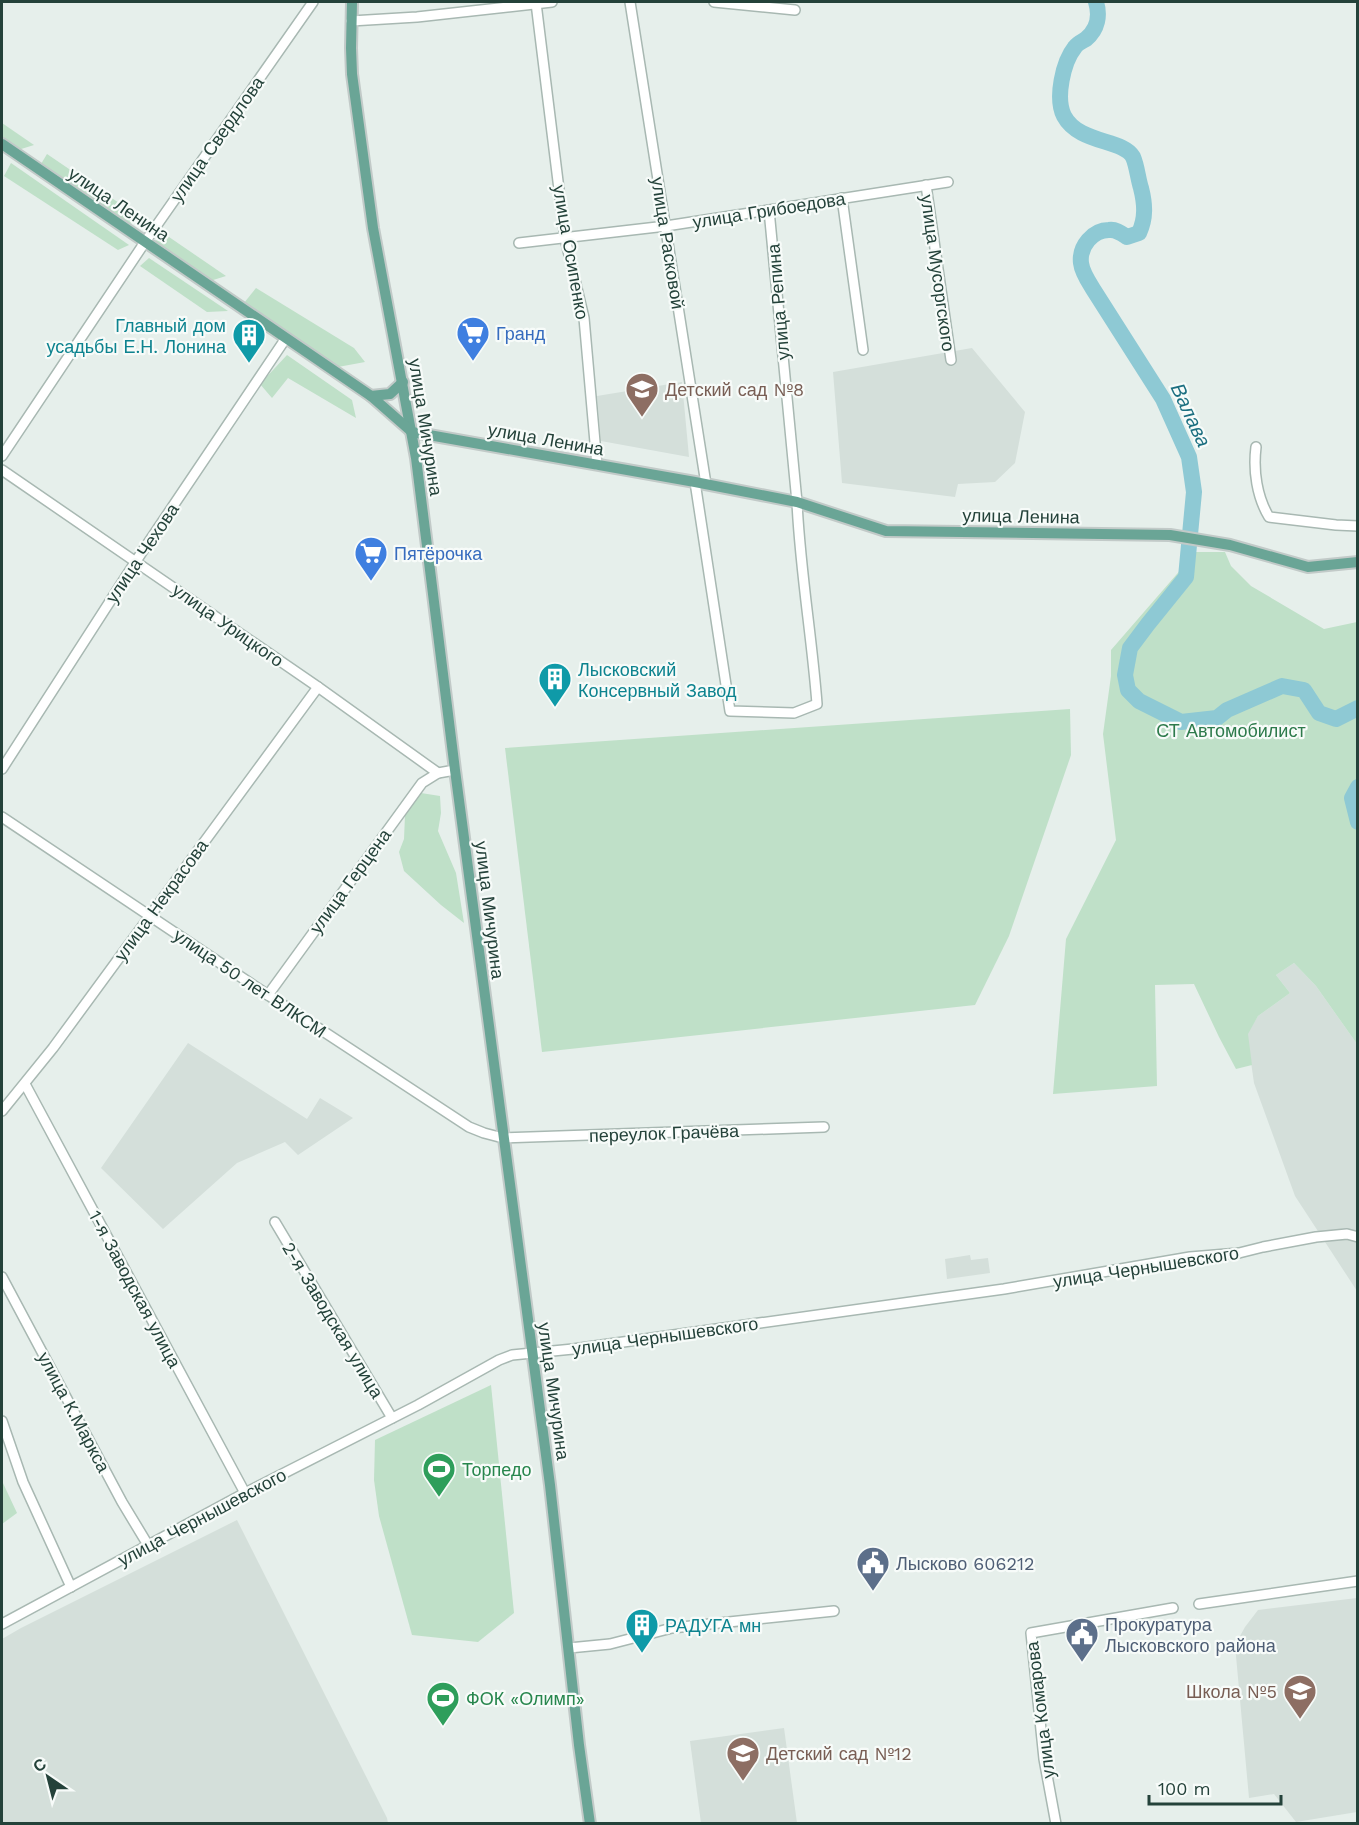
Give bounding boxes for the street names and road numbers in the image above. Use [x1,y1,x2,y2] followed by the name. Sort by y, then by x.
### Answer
[166,71,269,206] street label: улица Свердлова
[64,162,174,246] street label: улица Ленина
[647,175,689,311] street label: улица Расковой
[549,183,593,321] street label: улица Осипенко
[691,187,848,232] street label: улица Грибоедова
[917,193,959,353] street label: улица Мусоргского
[762,242,794,361] street label: улица Репина
[405,357,447,498] street label: улица Мичурина
[486,418,607,460] street label: улица Ленина
[101,498,184,607] street label: улица Чехова
[962,504,1081,528] street label: улица Ленина
[168,579,288,671] street label: улица Урицкого
[305,824,396,937] street label: улица Герцена
[110,834,213,965] street label: улица Некрасова
[471,840,509,981] street label: улица Мичурина
[170,924,330,1042] street label: улица 50 лет ВЛКСМ
[589,1120,740,1146] street label: переулок Грачёва
[85,1207,186,1372] street label: 1-я Заводская улица
[278,1238,388,1403] street label: 2-я Заводская улица
[1052,1242,1240,1292] street label: улица Чернышевского
[571,1313,759,1359] street label: улица Чернышевского
[534,1321,574,1462] street label: улица Мичурина
[33,1348,115,1477] street label: улица К.Маркса
[114,1464,290,1570] street label: улица Чернышевского
[1021,1639,1059,1780] street label: улица Комарова

